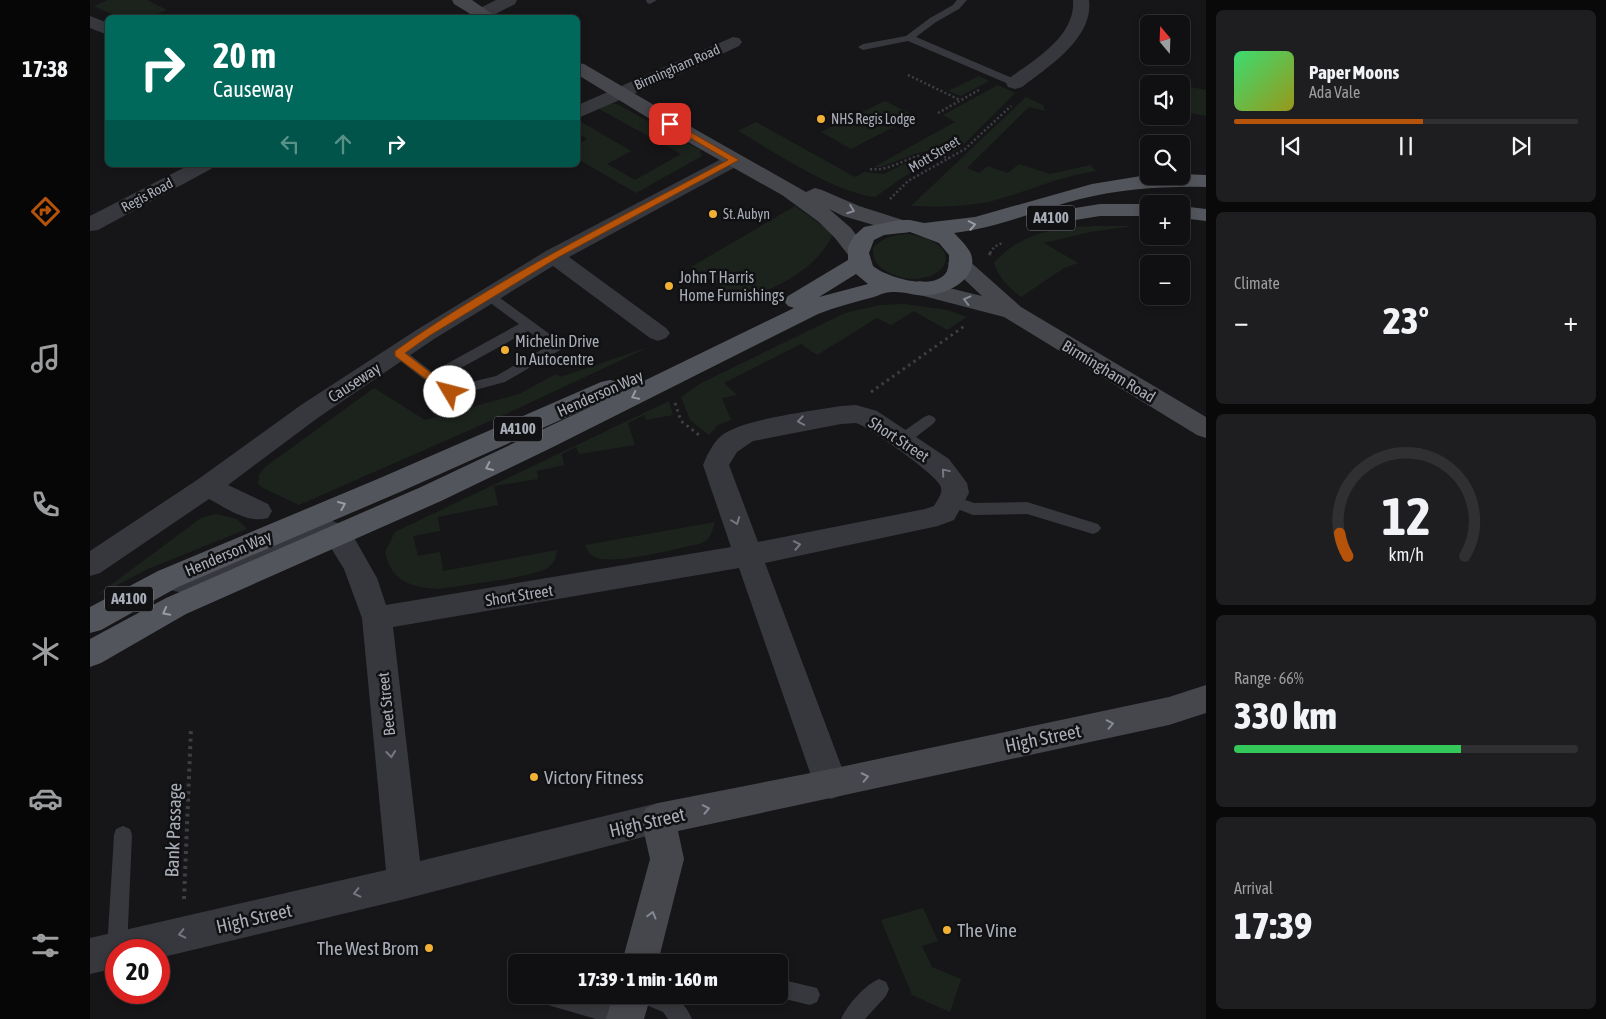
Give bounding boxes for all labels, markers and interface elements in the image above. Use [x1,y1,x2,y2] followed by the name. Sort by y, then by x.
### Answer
[1140,15,1190,65] north arrow
[1140,15,1190,305] map controls
[130,35,195,100] icon: right
[213,35,276,75] text: 20 m
[632,41,722,93] street label: Birmingham Road
[22,56,68,82] text: 17:38
[1309,61,1399,83] text: Paper Moons
[1140,75,1190,125] button: sound
[213,76,294,102] text: Causeway
[1309,83,1360,101] text: Ada Vale
[649,103,691,145] pin
[656,110,684,138] icon: arrive
[831,111,915,127] place label: NHS Regis Lodge
[815,113,827,125] marker: NHS Regis Lodge
[276,130,304,158] icon: left
[329,130,357,158] icon: ahead
[382,130,410,158] icon: right
[1277,132,1305,160] icon: previous
[1392,132,1420,160] icon: pause
[1507,132,1535,160] icon: next
[906,133,962,175] street label: Mott Street
[1140,135,1190,185] button: search
[118,175,176,215] street label: Regis Road
[28,194,63,229] icon: directions
[1140,195,1190,245] button: +
[846,204,855,214] one-way arrow
[723,206,770,222] place label: St. Aubyn
[1027,206,1075,230] road number: A4100
[707,208,719,220] marker: St. Aubyn
[968,220,976,230] one-way arrow
[1140,255,1190,305] button: −
[679,268,785,305] place label: John T Harris Home Furnishings
[1234,274,1280,292] text: Climate
[663,280,675,292] marker: John T Harris Home Furnishings
[962,295,971,306] one-way arrow
[1383,299,1429,342] text: 23°
[1234,305,1249,337] text: −
[1563,305,1578,337] text: +
[515,332,599,368] place label: Michelin Drive In Autocentre
[1059,336,1159,407] street label: Birmingham Road
[28,341,63,376] icon: music
[499,344,511,356] marker: Michelin Drive In Autocentre
[325,358,384,406] street label: Causeway
[423,365,475,417] position arrow
[554,366,647,421] street label: Henderson Way
[631,390,640,400] one-way arrow
[865,413,933,465] street label: Short Street
[494,416,542,442] road number: A4100
[797,416,806,426] one-way arrow
[485,461,494,471] one-way arrow
[942,469,951,478] one-way arrow
[1382,486,1430,546] text: 12
[28,487,63,522] icon: phone
[337,501,346,512] one-way arrow
[730,516,740,525] one-way arrow
[182,527,275,580] street label: Henderson Way
[792,541,801,551] one-way arrow
[1388,544,1424,565] text: km/h
[484,581,555,609] street label: Short Street
[105,586,153,612] road number: A4100
[162,605,171,615] one-way arrow
[28,634,63,669] icon: climate
[1234,669,1304,687] text: Range · 66%
[374,671,398,737] street label: Beet Street
[1234,694,1337,737] text: 330 km
[1003,719,1083,757] street label: High Street
[1105,719,1114,730] one-way arrow
[385,750,396,758] one-way arrow
[544,766,644,788] place label: Victory Fitness
[528,771,540,783] marker: Victory Fitness
[861,772,870,782] one-way arrow
[28,781,63,816] icon: car
[160,782,186,878] street label: Bank Passage
[607,803,687,841] street label: High Street
[701,804,710,815] one-way arrow
[1234,879,1273,897] text: Arrival
[353,887,362,898] one-way arrow
[214,899,294,937] street label: High Street
[1234,904,1312,947] text: 17:39
[646,911,657,920] one-way arrow
[957,919,1017,941] place label: The Vine
[941,924,953,936] marker: The Vine
[28,928,63,963] icon: filters
[177,928,186,939] one-way arrow
[317,937,419,959] place label: The West Brom
[105,939,170,1004] speed limit sign: 20
[423,942,435,954] marker: The West Brom
[578,968,718,990] text: 17:39 · 1 min · 160 m

